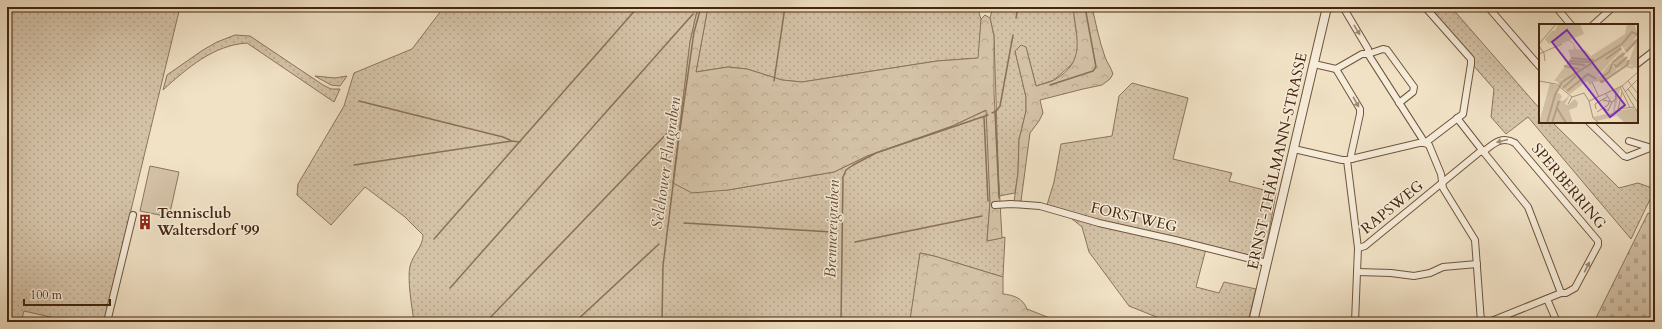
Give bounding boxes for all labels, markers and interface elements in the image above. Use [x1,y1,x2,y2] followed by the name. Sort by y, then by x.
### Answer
[1353,24,1360,36] one-way arrow
[1539,24,1638,123] inset map
[1242,51,1312,271] street label: ERNST-THÄLMANN-STRASSE
[646,95,686,230] water label: Selchower Flutgraben
[1353,96,1360,108] one-way arrow
[1495,139,1508,145] one-way arrow
[1527,139,1611,233] street label: SPERBERRING
[1357,176,1428,238] street label: RAPSWEG
[819,179,845,278] water label: Brennereigraben
[1089,197,1179,237] street label: FORSTWEG
[156,203,260,240] place label: Tennisclub Waltersdorf '99
[136,213,154,231] building icon: Tennisclub Waltersdorf '99
[1583,261,1590,273] one-way arrow
[24,281,110,307] scale bar
[30,287,63,303] text: 100 m

